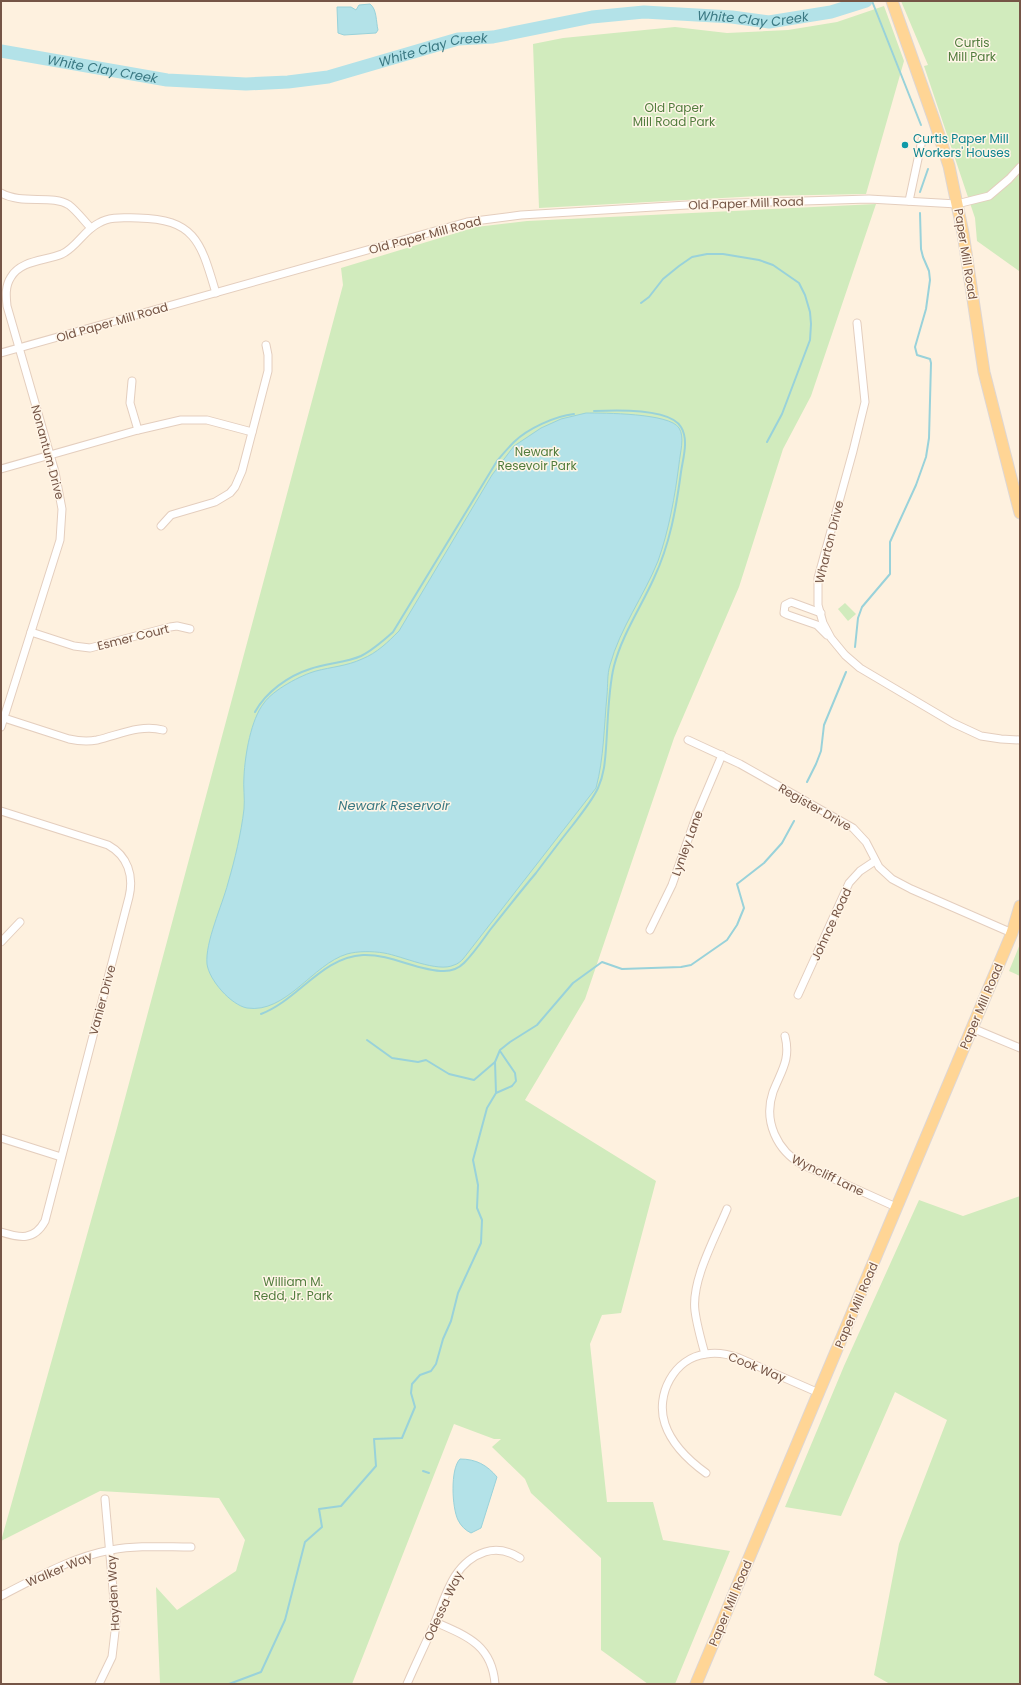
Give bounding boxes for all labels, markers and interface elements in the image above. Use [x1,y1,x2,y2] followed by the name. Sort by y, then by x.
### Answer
[697,6,811,32] water label: White Clay Creek
[376,28,489,71] water label: White Clay Creek
[948,34,997,65] park label: Curtis Mill Park
[46,50,160,88] water label: White Clay Creek
[633,99,716,130] park label: Old Paper Mill Road Park
[913,130,1010,161] place label: Curtis Paper Mill Workers' Houses
[900,140,910,150] marker: Curtis Paper Mill Workers' Houses
[688,192,804,214] street label: Old Paper Mill Road
[950,207,982,301] street label: Paper Mill Road
[367,212,483,258] street label: Old Paper Mill Road
[54,298,170,346] street label: Old Paper Mill Road
[27,403,69,501] street label: Nonantum Drive
[497,443,577,474] park label: Newark Resevoir Park
[810,499,848,585] street label: Wharton Drive
[95,620,171,654] street label: Esmer Court
[775,779,855,835] street label: Register Drive
[338,796,451,815] water label: Newark Reservoir
[667,808,707,878] street label: Lynley Lane
[807,885,855,963] street label: Johnce Road
[955,960,1007,1052] street label: Paper Mill Road
[84,963,120,1037] street label: Vanier Drive
[789,1150,867,1200] street label: Wyncliff Lane
[830,1259,882,1351] street label: Paper Mill Road
[254,1273,333,1304] park label: William M. Redd, Jr. Park
[726,1348,788,1386] street label: Cook Way
[23,1547,95,1591] street label: Walker Way
[103,1554,123,1631] street label: Hayden Way
[704,1557,756,1649] street label: Paper Mill Road
[419,1568,467,1644] street label: Odessa Way

